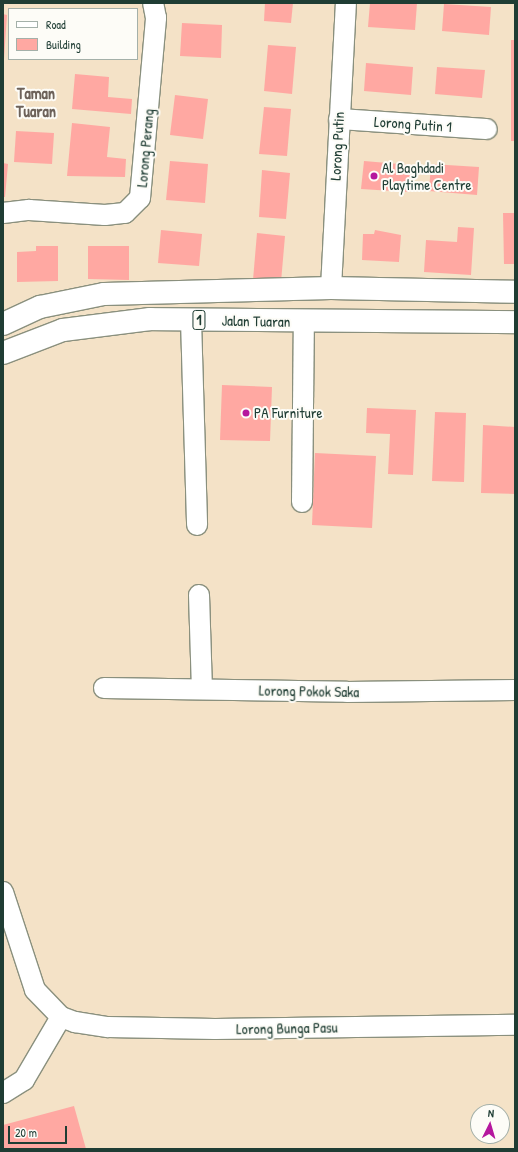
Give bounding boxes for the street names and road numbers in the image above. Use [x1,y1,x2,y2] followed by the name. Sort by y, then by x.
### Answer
[133,108,157,188] street label: Lorong Perang
[326,111,348,181] street label: Lorong Putin
[374,112,452,136] street label: Lorong Putin 1
[192,308,206,332] road number: 1
[221,311,291,331] street label: Jalan Tuaran
[259,681,359,701] street label: Lorong Pokok Saka
[236,1018,338,1038] street label: Lorong Bunga Pasu

